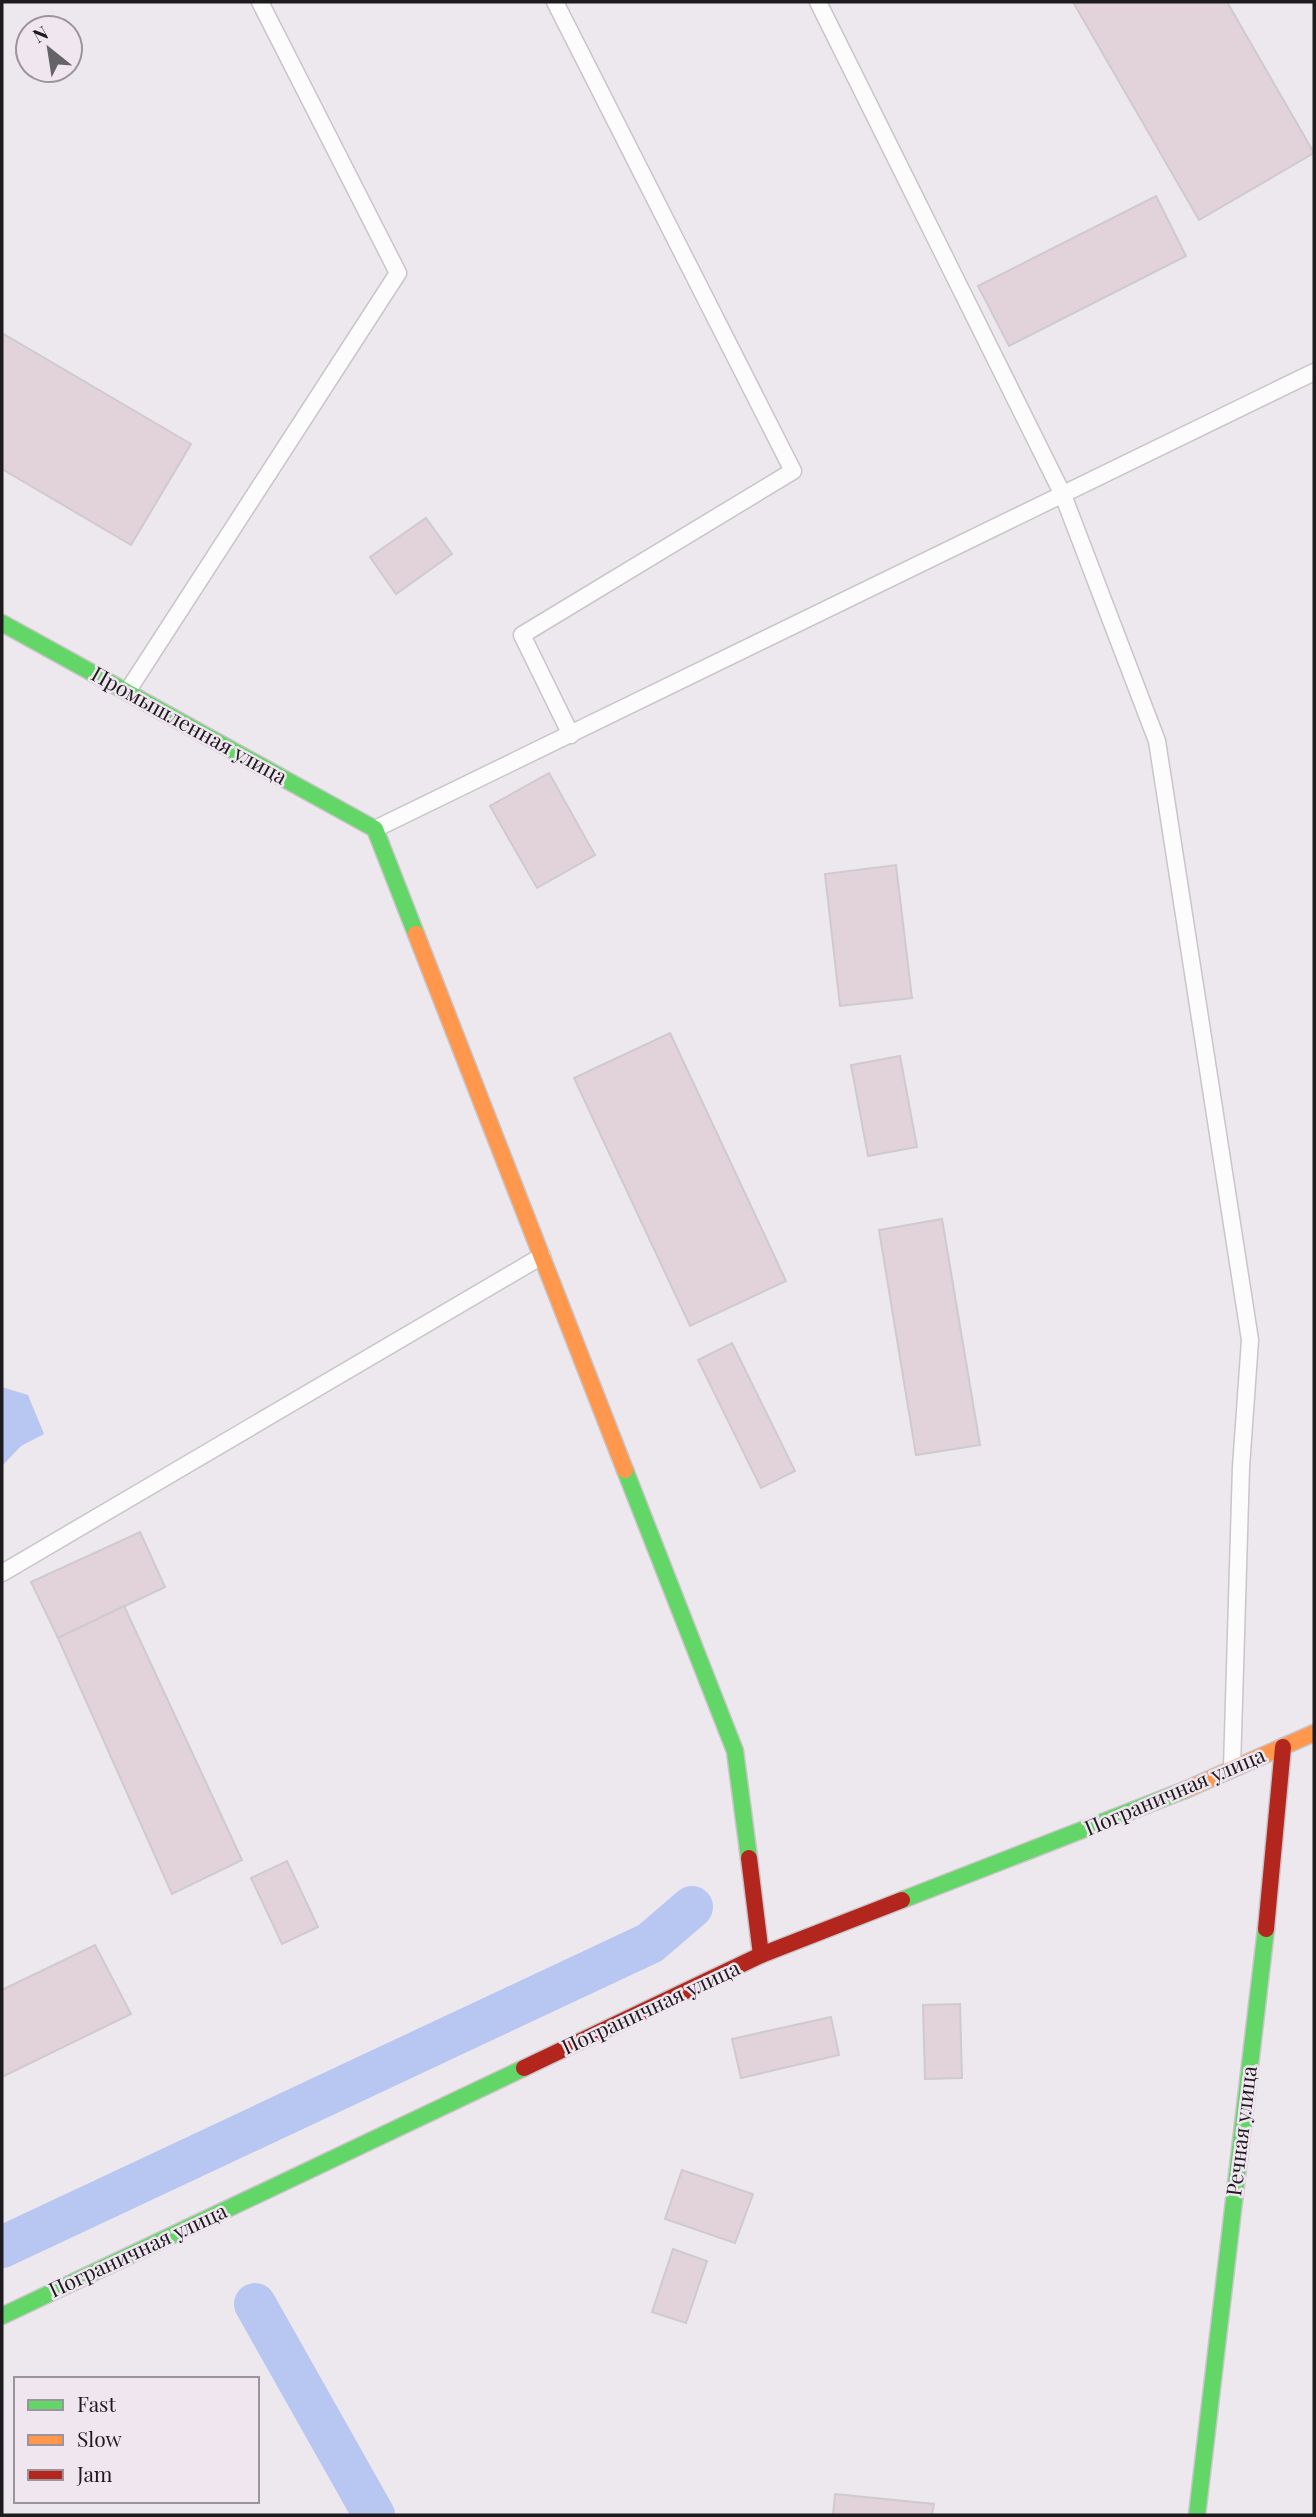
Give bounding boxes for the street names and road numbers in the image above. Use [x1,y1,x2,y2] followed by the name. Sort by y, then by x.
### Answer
[87,659,293,790] street label: Промышленная улица
[1080,1739,1269,1841] street label: Пограничная улица
[556,1952,744,2060] street label: Пограничная улица
[1218,2064,1262,2197] street label: Речная улица
[43,2195,231,2303] street label: Пограничная улица

